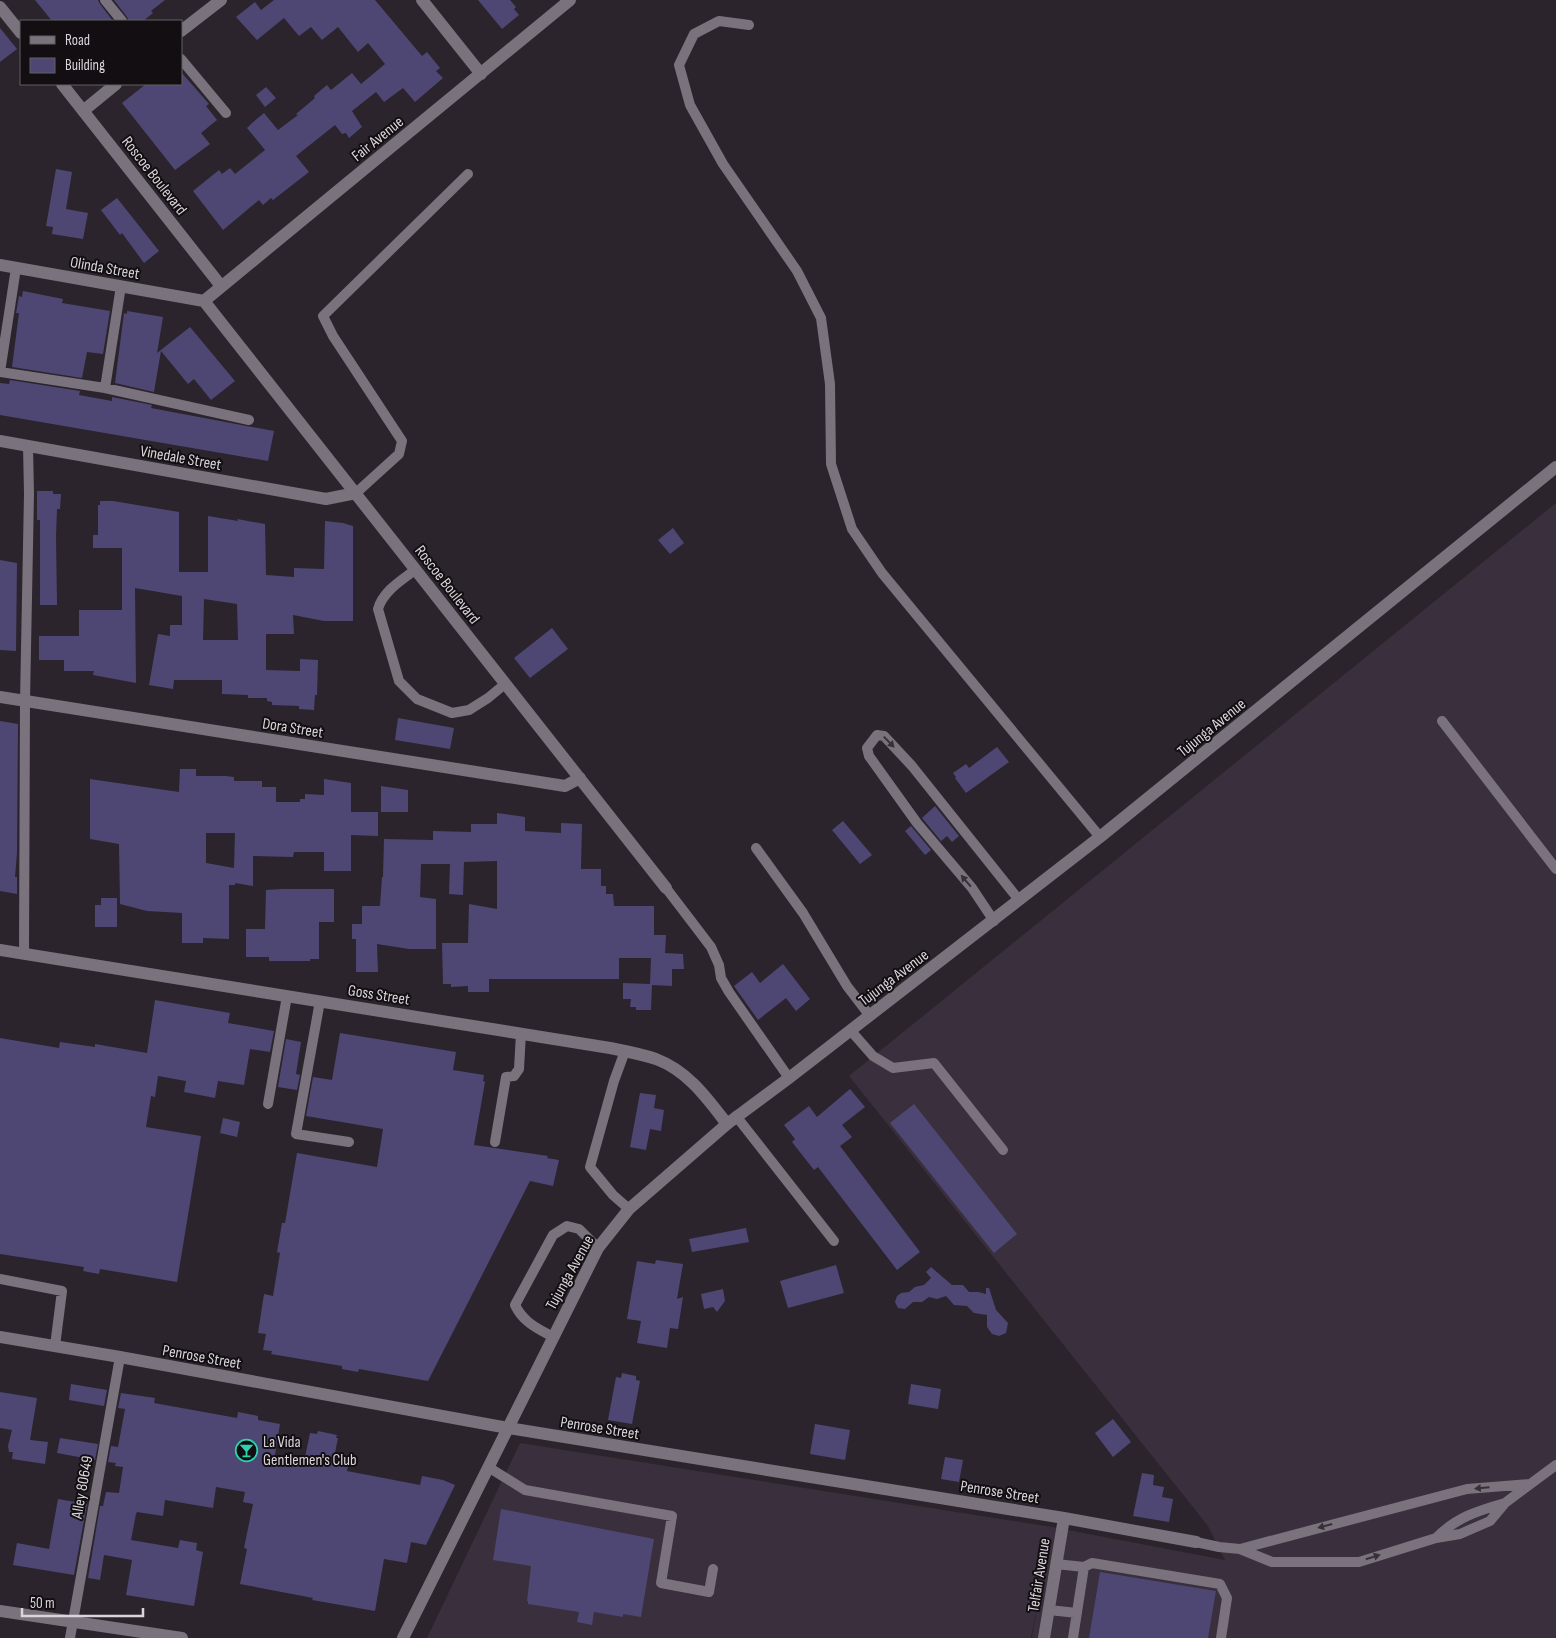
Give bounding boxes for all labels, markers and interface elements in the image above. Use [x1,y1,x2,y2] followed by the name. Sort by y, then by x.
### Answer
[20,20,182,85] legend
[65,31,90,50] text: Road
[65,56,105,75] text: Building
[348,113,408,166] street label: Fair Avenue
[117,133,190,219] street label: Roscoe Boulevard
[69,253,141,284] street label: Olinda Street
[139,442,223,475] street label: Vinedale Street
[410,542,483,628] street label: Roscoe Boulevard
[1174,695,1250,761] street label: Tujunga Avenue
[261,714,325,743] street label: Dora Street
[883,735,895,747] one-way arrow
[960,876,972,888] one-way arrow
[855,946,933,1011] street label: Tujunga Avenue
[347,981,411,1010] street label: Goss Street
[542,1232,599,1313] street label: Tujunga Avenue
[161,1341,243,1374] street label: Penrose Street
[559,1413,641,1444] street label: Penrose Street
[263,1433,357,1470] place label: La Vida Gentlemen's Club
[235,1438,259,1462] bar icon: La Vida Gentlemen's Club
[67,1454,97,1521] street label: Alley 80649
[959,1477,1041,1508] street label: Penrose Street
[1474,1484,1490,1492] one-way arrow
[1317,1523,1332,1531] one-way arrow
[1024,1537,1055,1614] street label: Telfair Avenue
[1366,1553,1381,1561] one-way arrow
[22,1586,144,1618] scale bar
[30,1594,55,1613] text: 50 m

